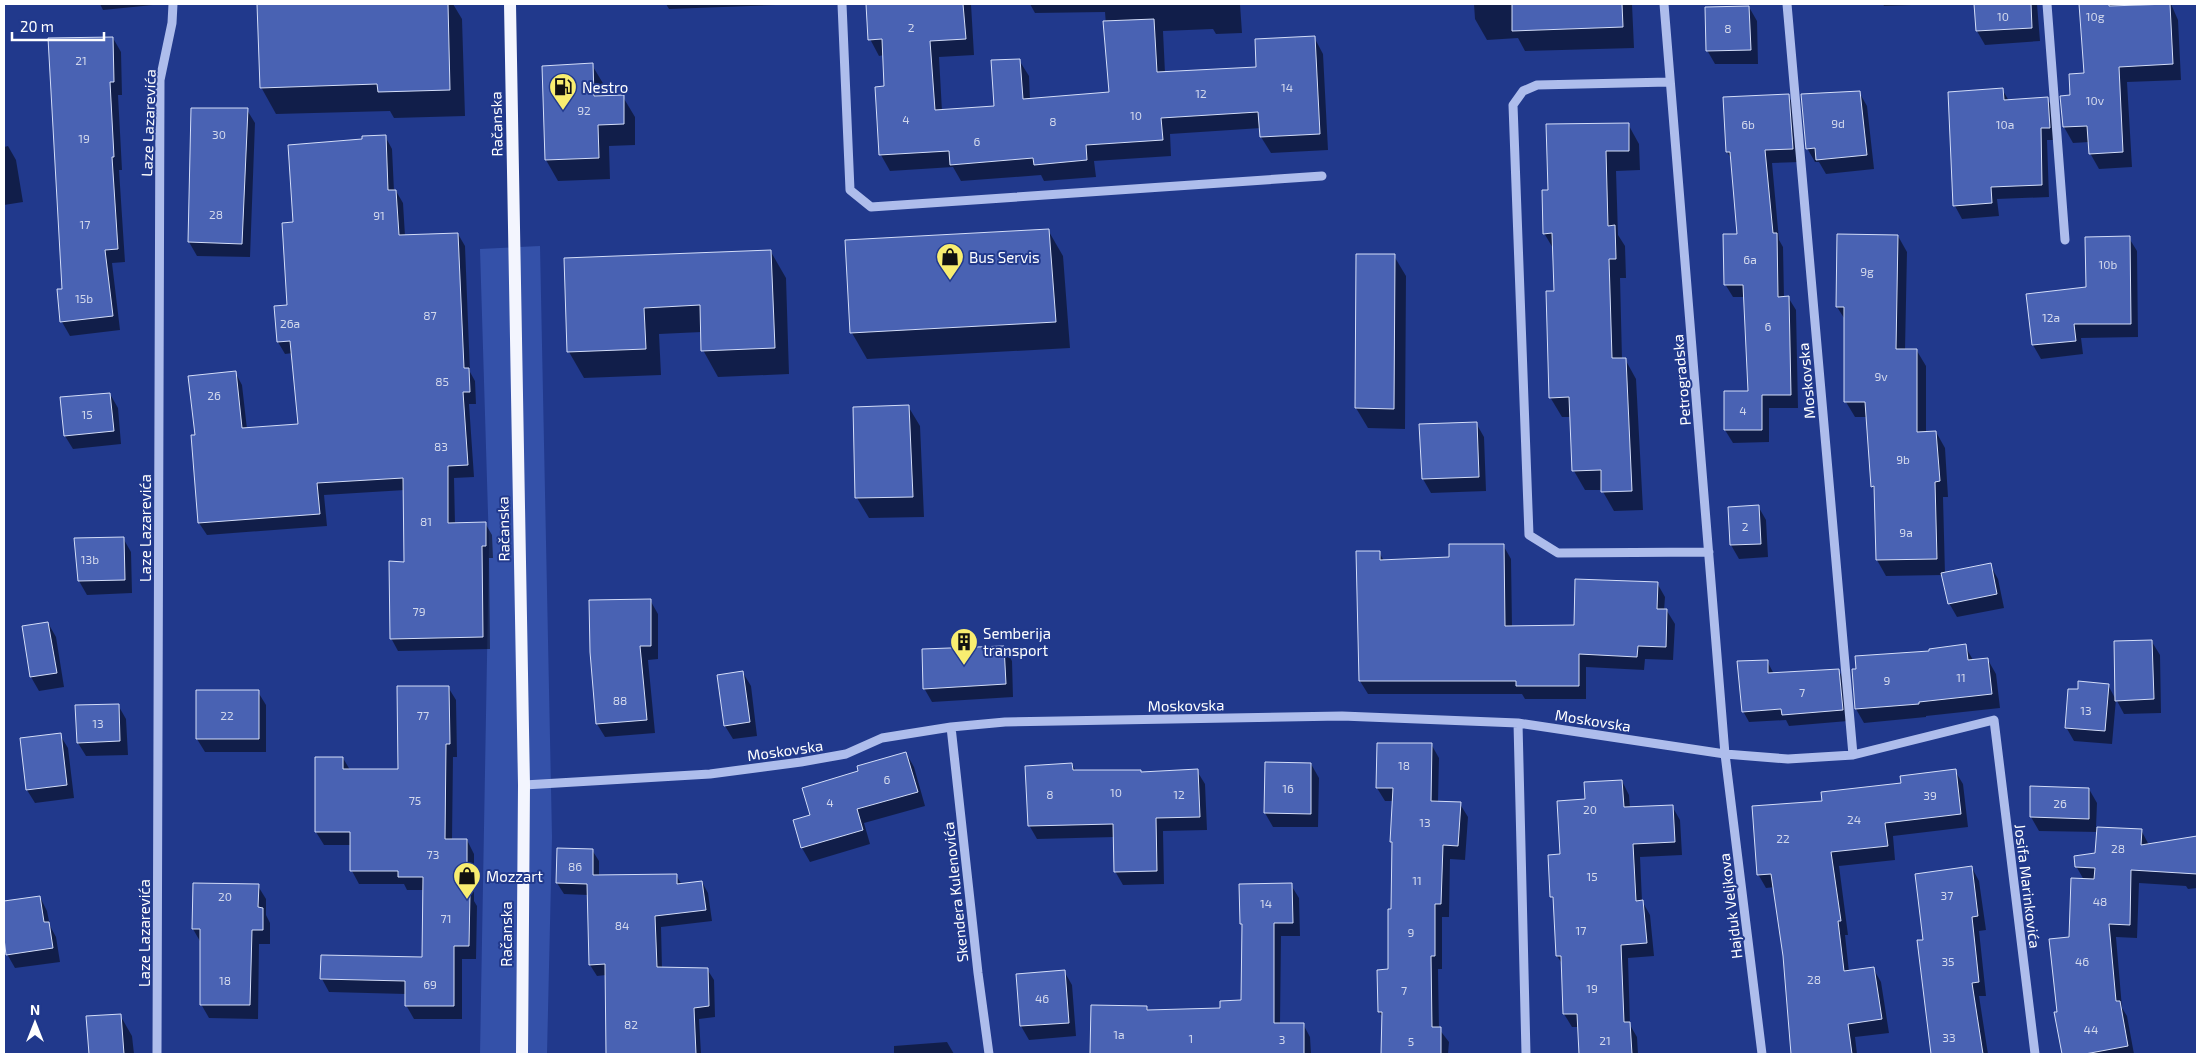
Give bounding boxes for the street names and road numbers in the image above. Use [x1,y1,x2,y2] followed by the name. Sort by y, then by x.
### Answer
[137,69,159,177] street label: Laze Lazarevića
[486,91,506,157] street label: Račanska
[1668,334,1694,426] street label: Petrogradska
[1794,342,1818,420] street label: Moskovska
[136,474,154,582] street label: Laze Lazarevića
[493,496,513,562] street label: Račanska
[1148,695,1224,715] street label: Moskovska
[1554,705,1632,735] street label: Moskovska
[746,736,824,764] street label: Moskovska
[939,821,971,963] street label: Skendera Kulenovića
[2011,823,2045,949] street label: Josifa Marinkovića
[1715,852,1746,960] street label: Hajduk Veljkova
[135,879,153,987] street label: Laze Lazarevića
[497,901,515,967] street label: Račanska

